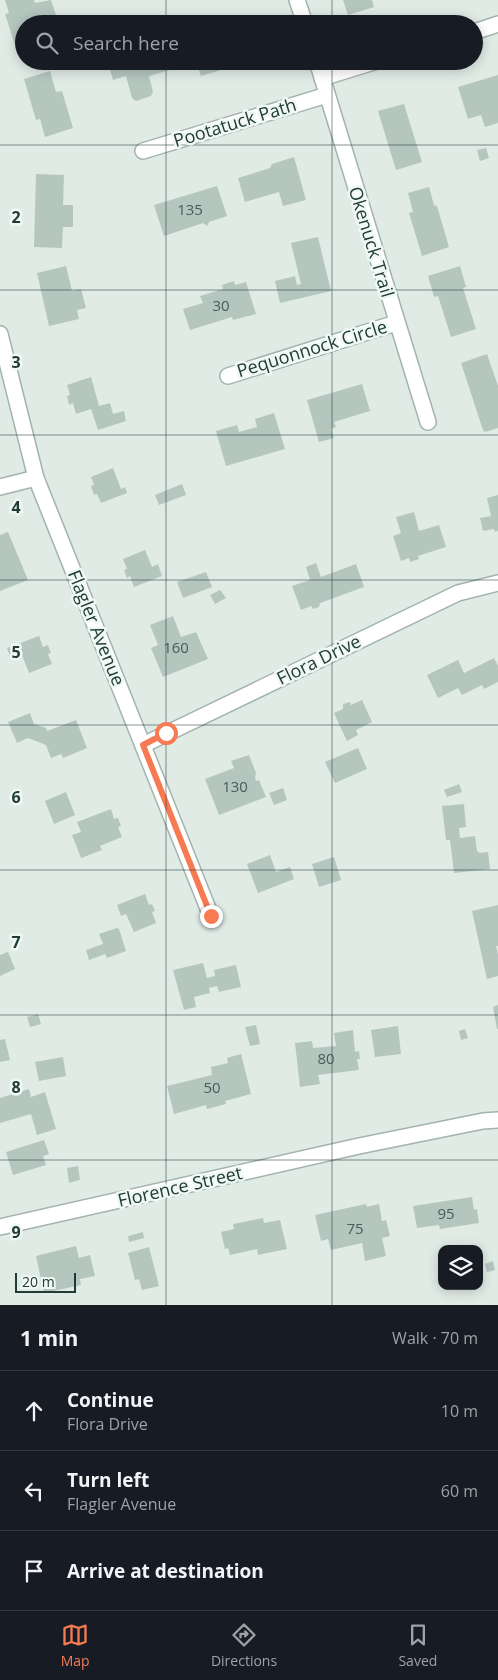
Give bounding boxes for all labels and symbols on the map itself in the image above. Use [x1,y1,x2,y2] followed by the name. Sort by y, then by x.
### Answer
[170,92,299,152] street label: Pootatuck Path
[344,183,400,300] street label: Okenuck Trail
[177,199,203,219] house number: 135
[11,206,21,228] text: 2
[212,295,230,315] house number: 30
[234,314,390,382] street label: Pequonnock Circle
[11,351,21,373] text: 3
[11,496,21,518] text: 4
[63,566,131,689] street label: Flagler Avenue
[273,628,365,690] street label: Flora Drive
[163,637,189,657] house number: 160
[11,641,21,663] text: 5
[155,722,178,745] route start
[222,776,248,796] house number: 130
[11,786,21,808] text: 6
[200,905,223,928] route end
[11,931,21,953] text: 7
[317,1048,335,1068] house number: 80
[11,1076,21,1098] text: 8
[203,1077,221,1097] house number: 50
[115,1160,244,1212] street label: Florence Street
[437,1203,455,1223] house number: 95
[346,1218,364,1238] house number: 75
[11,1221,21,1243] text: 9
[15,1270,76,1293] scale bar

